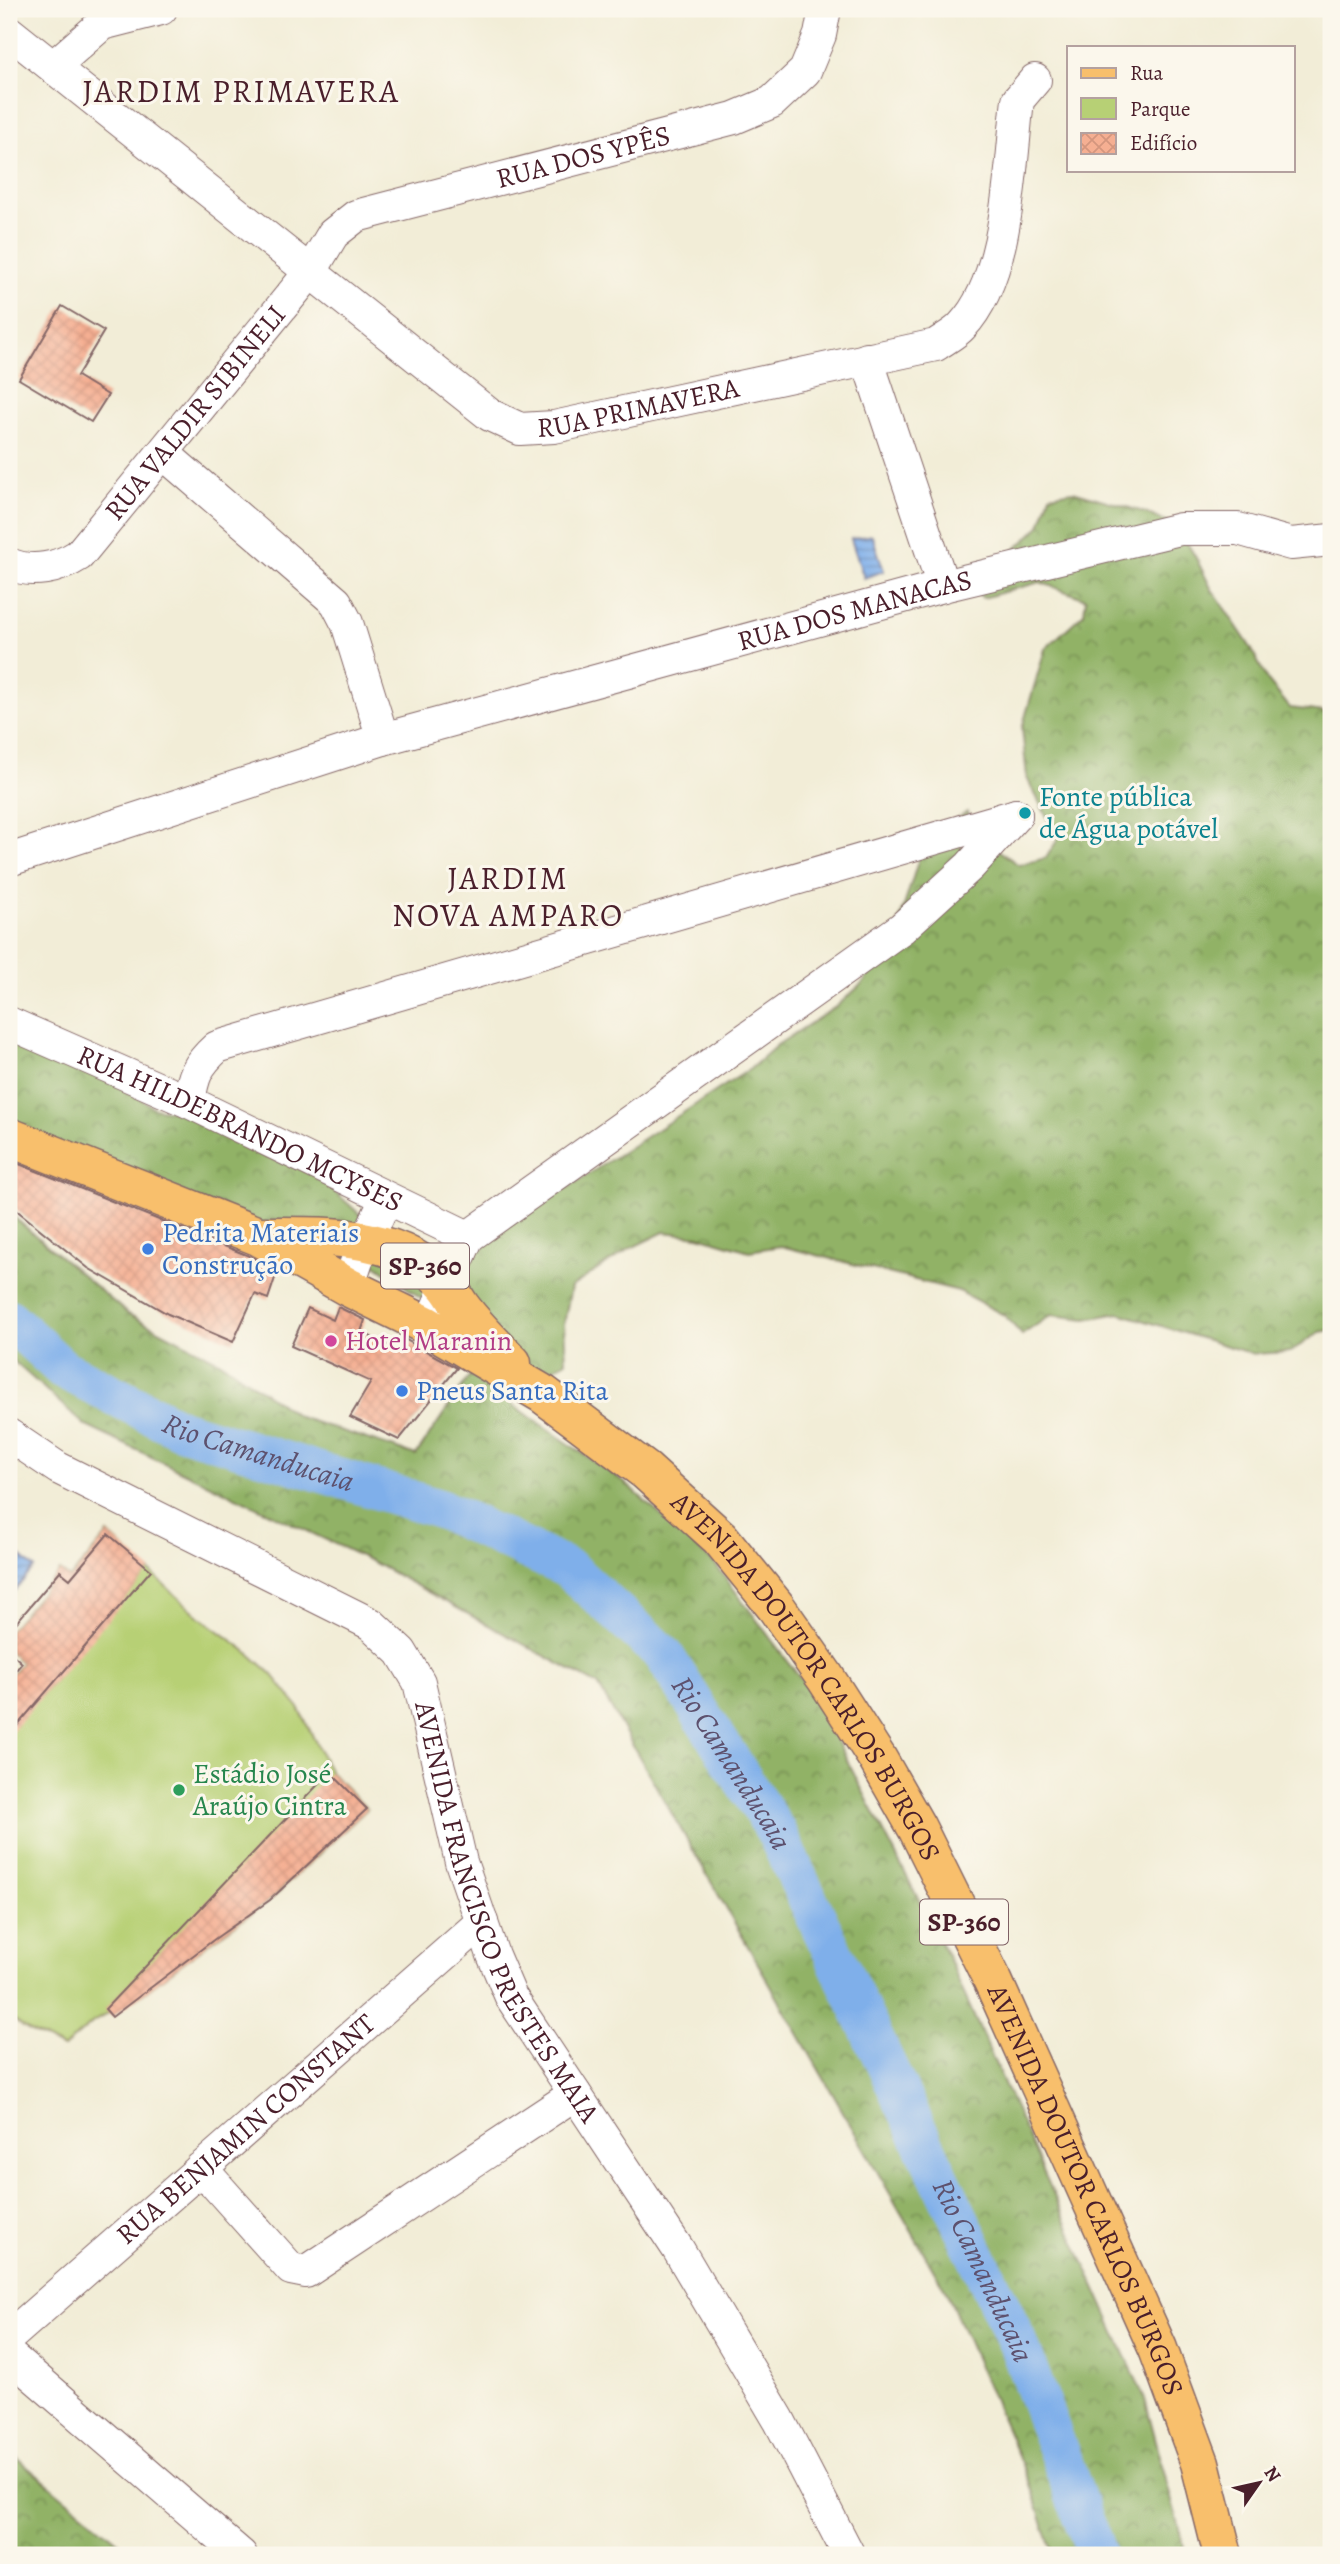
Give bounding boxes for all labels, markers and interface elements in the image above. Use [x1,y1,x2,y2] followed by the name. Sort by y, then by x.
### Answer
[1067,46,1294,172] legend
[1130,59,1164,87] text: Rua
[82,69,400,113] district label: JARDIM PRIMAVERA
[1130,95,1190,123] text: Parque
[492,116,674,198] street label: RUA DOS YPÊS
[1130,129,1197,157] text: Edifício
[96,297,295,529] street label: RUA VALDIR SIBINELI
[536,369,743,447] street label: RUA PRIMAVERA
[733,561,976,660] street label: RUA DOS MANACAS
[1039,778,1218,848] place label: Fonte pública de Água potável
[1017,805,1033,821] marker: Fonte pública de Água potável
[392,856,624,937] district label: JARDIM NOVA AMPARO
[71,1036,409,1222] street label: RUA HILDEBRANDO MCYSES
[162,1214,359,1284] place label: Pedrita Materiais Construção
[140,1241,156,1257] marker: Pedrita Materiais Construção
[381,1244,469,1288] road number: SP-360
[345,1322,512,1360] place label: Hotel Maranin
[323,1333,339,1349] marker: Hotel Maranin
[416,1372,609,1410] place label: Pneus Santa Rita
[394,1383,410,1399] marker: Pneus Santa Rita
[155,1403,359,1501] water label: Rio Camanducaia
[662,1483,949,1867] street label: AVENIDA DOUTOR CARLOS BURGOS
[662,1668,802,1856] water label: Rio Camanducaia
[405,1697,608,2131] street label: AVENIDA FRANCISCO PRESTES MAIA
[192,1755,347,1825] place label: Estádio José Araújo Cintra
[171,1782,187,1798] marker: Estádio José Araújo Cintra
[920,1899,1008,1944] road number: SP-360
[978,1977,1193,2401] street label: AVENIDA DOUTOR CARLOS BURGOS
[108,2005,383,2253] street label: RUA BENJAMIN CONSTANT
[923,2172,1043,2368] water label: Rio Camanducaia
[1224,2448,1294,2518] north arrow
[1258,2461,1287,2487] text: N

